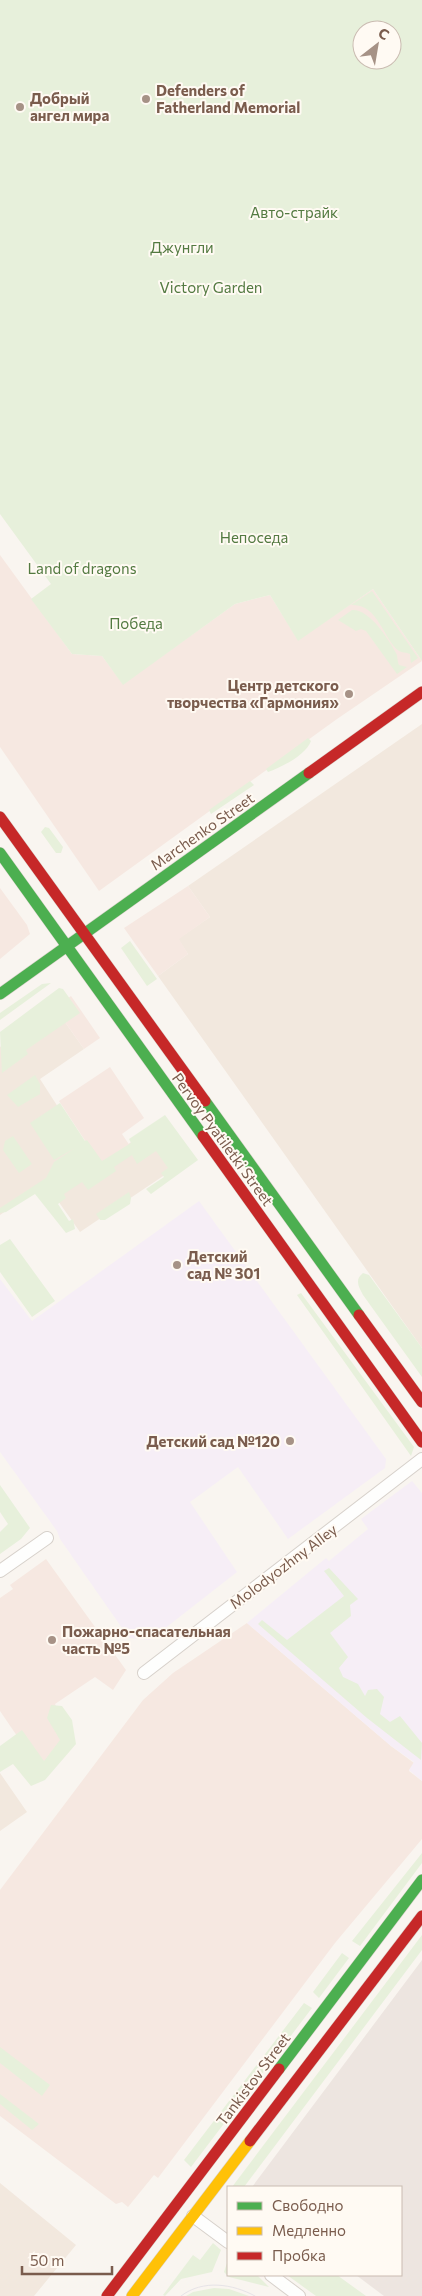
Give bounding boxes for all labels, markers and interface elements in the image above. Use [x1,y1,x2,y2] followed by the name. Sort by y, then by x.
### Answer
[352,20,402,70] north arrow
[375,24,392,43] text: С
[156,81,300,116] place label: Defenders of Fatherland Memorial
[30,89,109,124] place label: Добрый ангел мира
[140,93,152,105] marker: Defenders of Fatherland Memorial
[14,101,26,113] marker: Добрый ангел мира
[250,203,338,221] park label: Авто-страйк
[150,238,214,256] park label: Джунгли
[160,278,262,296] park label: Victory Garden
[220,528,288,546] park label: Непоседа
[28,559,137,577] park label: Land of dragons
[109,614,163,632] park label: Победа
[167,676,339,711] place label: Центр детского творчества «Гармония»
[343,688,355,700] marker: Центр детского творчества «Гармония»
[147,789,257,873] street label: Marchenko Street
[169,1069,277,1209] street label: Pervoy Pyatiletki Street
[187,1247,260,1282] place label: Детский сад № 301
[171,1259,183,1271] marker: Детский сад № 301
[147,1432,280,1450] place label: Детский сад №120
[284,1435,296,1447] marker: Детский сад №120
[226,1520,340,1612] street label: Molodyozhny Alley
[62,1622,231,1657] place label: Пожарно-спасательная часть №5
[46,1634,58,1646] marker: Пожарно-спасательная часть №5
[212,2029,294,2129] street label: Tankistov Street
[227,2186,402,2276] legend
[272,2196,343,2214] text: Свободно
[272,2221,346,2239] text: Медленно
[22,2244,112,2276] scale bar
[272,2246,326,2264] text: Пробка
[30,2251,64,2269] text: 50 m

